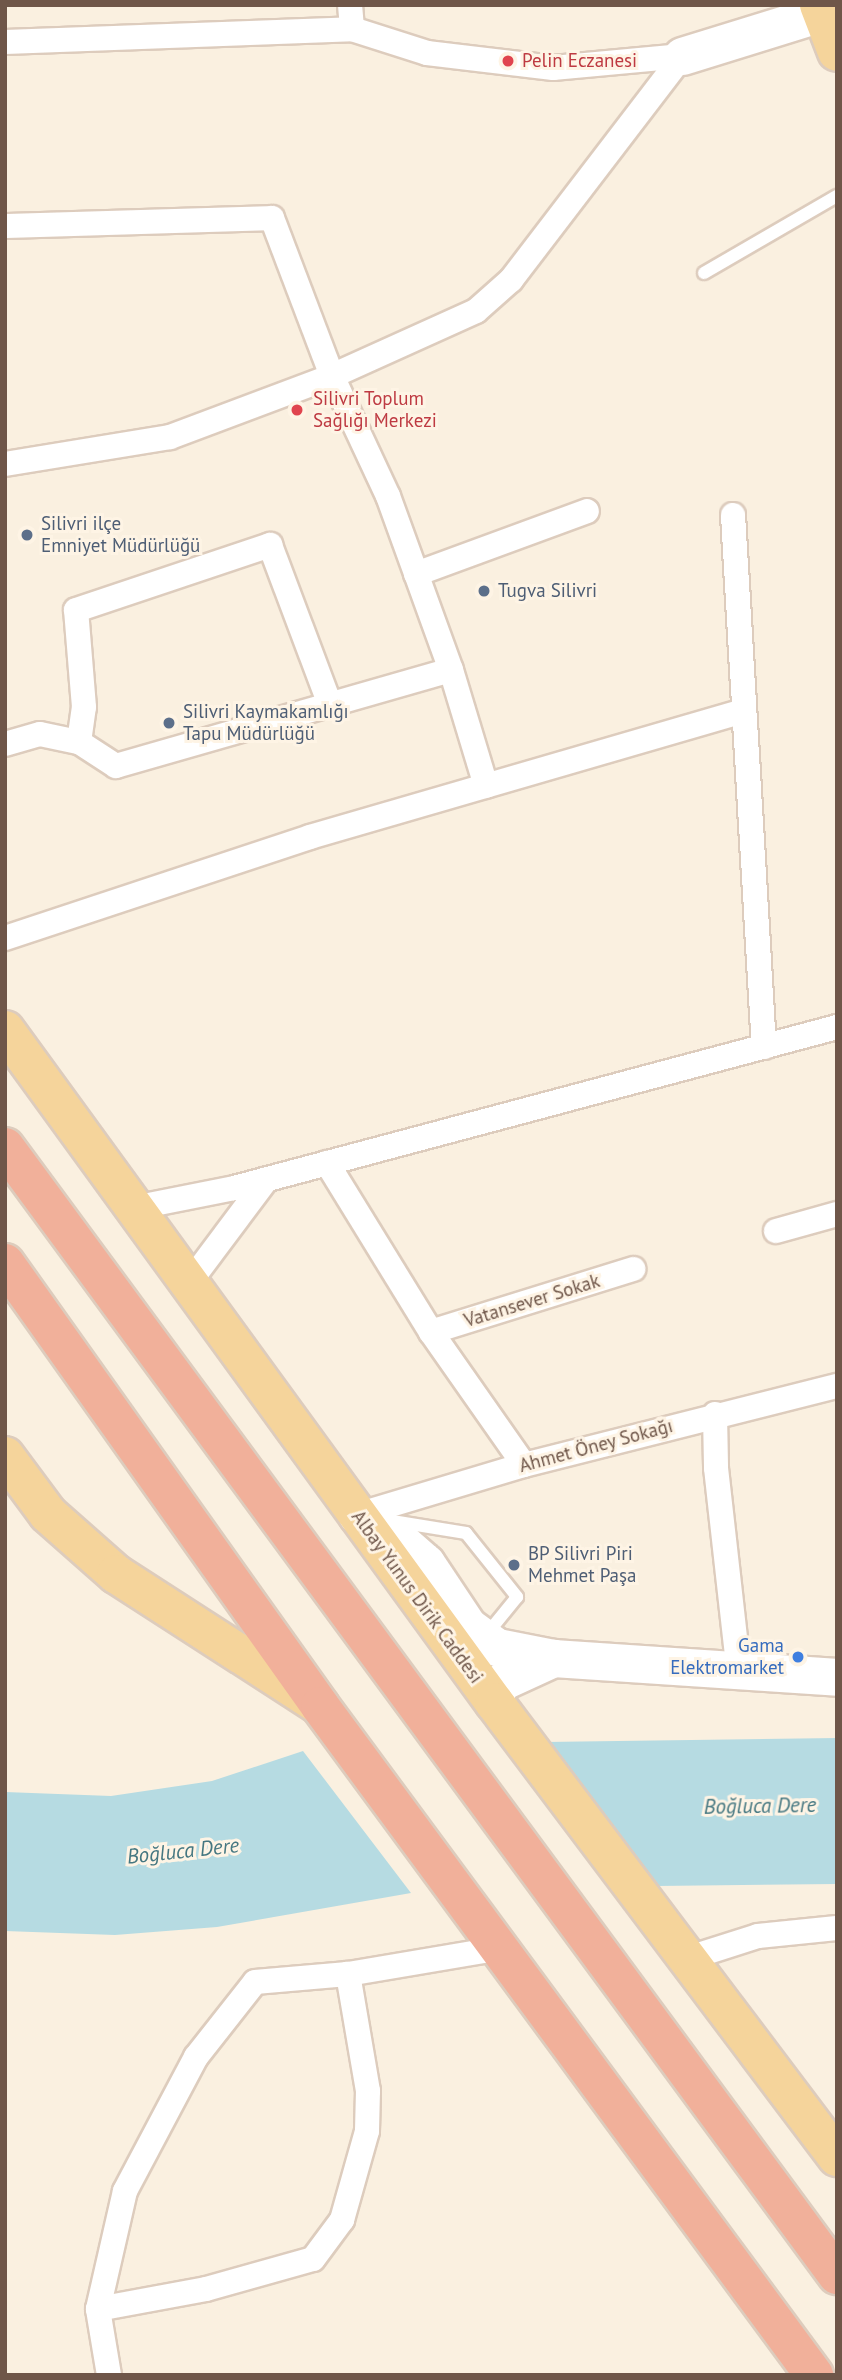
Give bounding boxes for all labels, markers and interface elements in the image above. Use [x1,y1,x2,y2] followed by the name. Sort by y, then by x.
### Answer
[522,50,637,72] place label: Pelin Eczanesi
[500,53,516,69] marker: Pelin Eczanesi
[313,388,437,432] place label: Silivri Toplum Sağlığı Merkezi
[287,400,307,420] marker: Silivri Toplum Sağlığı Merkezi
[41,513,200,557] place label: Silivri ilçe Emniyet Müdürlüğü
[19,527,35,543] marker: Silivri ilçe Emniyet Müdürlüğü
[498,580,597,602] place label: Tugva Silivri
[476,583,492,599] marker: Tugva Silivri
[183,701,349,745] place label: Silivri Kaymakamlığı Tapu Müdürlüğü
[161,715,177,731] marker: Silivri Kaymakamlığı Tapu Müdürlüğü
[461,1270,603,1332] street label: Vatansever Sokak
[516,1414,676,1478] street label: Ahmet Öney Sokağı
[346,1505,488,1689] street label: Albay Yunus Dirik Caddesi
[528,1543,636,1587] place label: BP Silivri Piri Mehmet Paşa
[506,1557,522,1573] marker: BP Silivri Piri Mehmet Paşa
[670,1635,784,1679] place label: Gama Elektromarket
[790,1649,806,1665] marker: Gama Elektromarket
[704,1792,816,1820] water label: Boğluca Dere
[126,1833,240,1869] water label: Boğluca Dere

